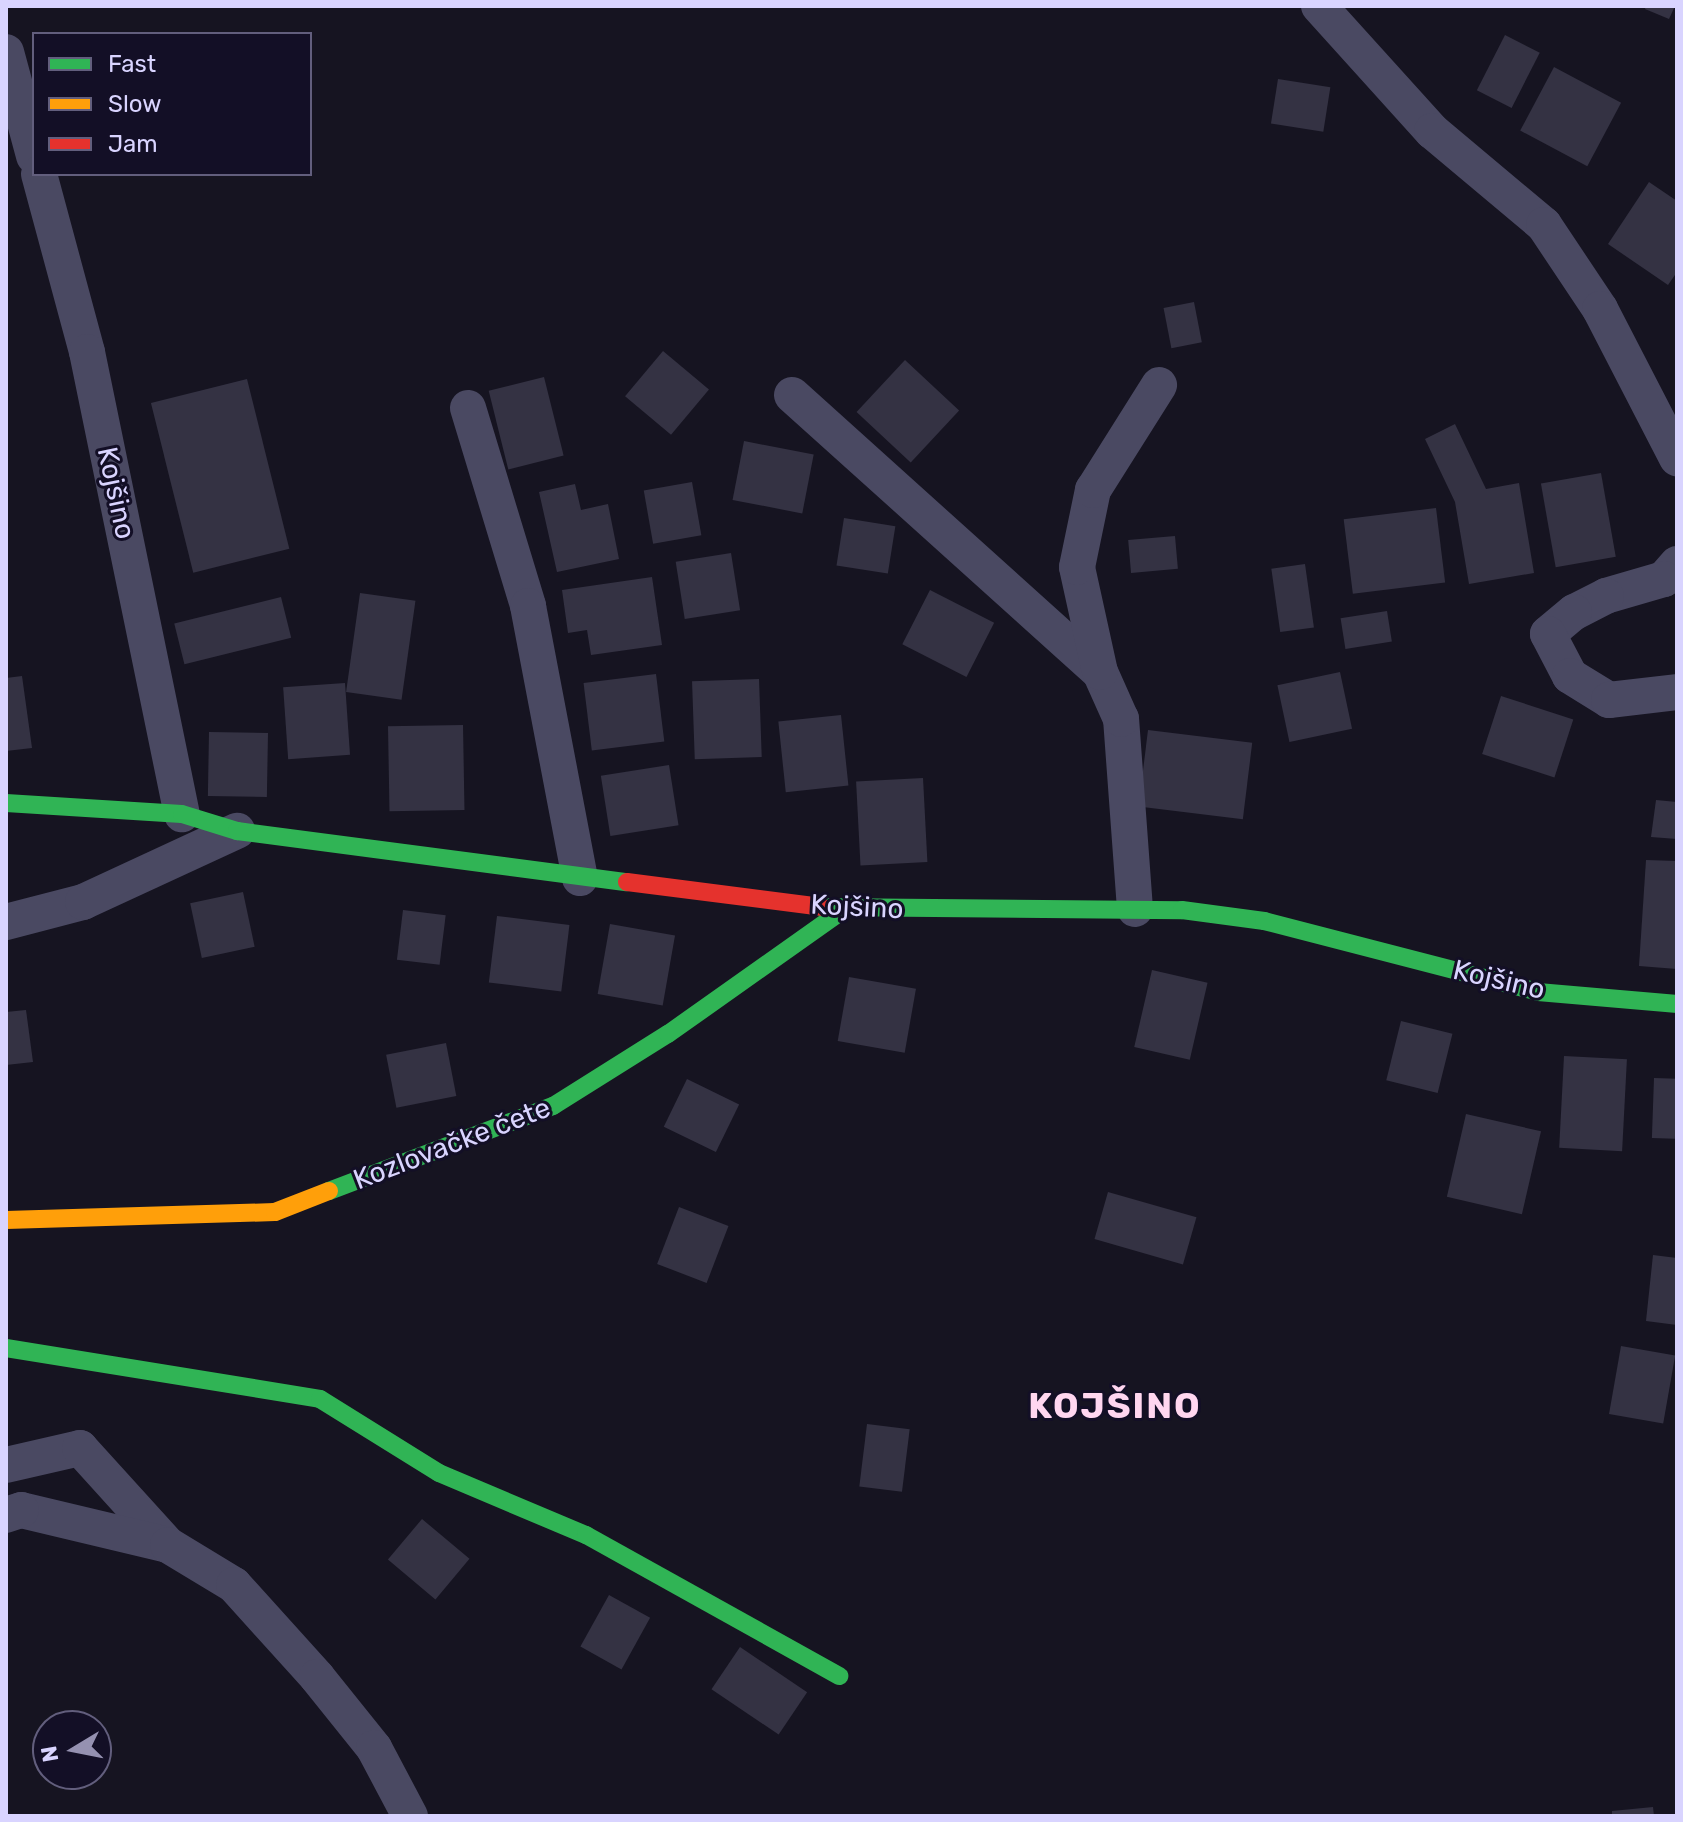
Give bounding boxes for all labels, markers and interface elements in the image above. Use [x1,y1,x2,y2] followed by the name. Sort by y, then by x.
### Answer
[32,32,312,176] legend
[108,50,156,78] text: Fast
[108,90,161,118] text: Slow
[108,130,158,158] text: Jam
[90,444,142,542] street label: Kojšino
[810,888,904,926] street label: Kojšino
[1450,953,1548,1007] street label: Kojšino
[349,1091,555,1197] street label: Kozlovačke čete
[1028,1384,1202,1428] district label: KOJŠINO
[32,1710,112,1790] north arrow
[35,1744,65,1764] text: N

